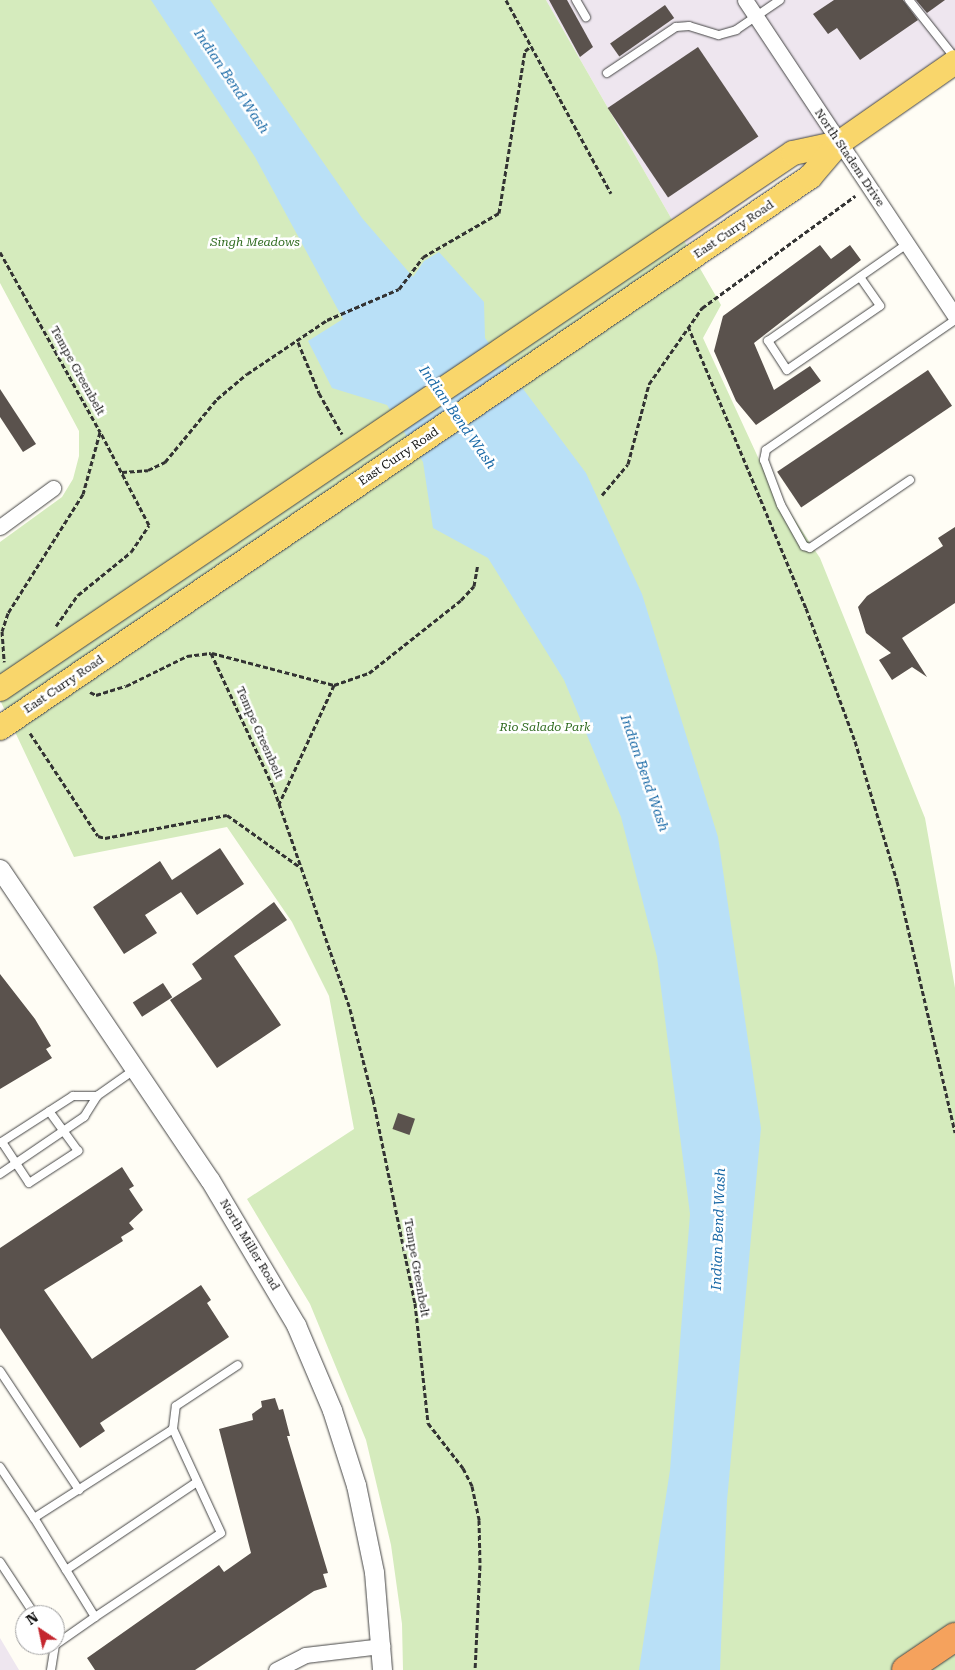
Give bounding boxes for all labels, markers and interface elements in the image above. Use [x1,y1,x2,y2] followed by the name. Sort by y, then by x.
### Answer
[191,26,273,136] water label: Indian Bend Wash
[811,106,887,210] street label: North Stadem Drive
[691,198,777,262] street label: East Curry Road
[210,236,300,250] park label: Singh Meadows
[47,324,107,418] street label: Tempe Greenbelt
[416,362,500,472] water label: Indian Bend Wash
[356,425,442,489] street label: East Curry Road
[21,653,107,717] street label: East Curry Road
[232,685,286,781] street label: Tempe Greenbelt
[617,712,673,834] water label: Indian Bend Wash
[500,721,590,735] park label: Rio Salado Park
[707,1167,729,1291] water label: Indian Bend Wash
[216,1197,282,1293] street label: North Miller Road
[400,1218,432,1318] street label: Tempe Greenbelt
[15,1605,65,1655] north arrow
[23,1609,41,1628] text: N

